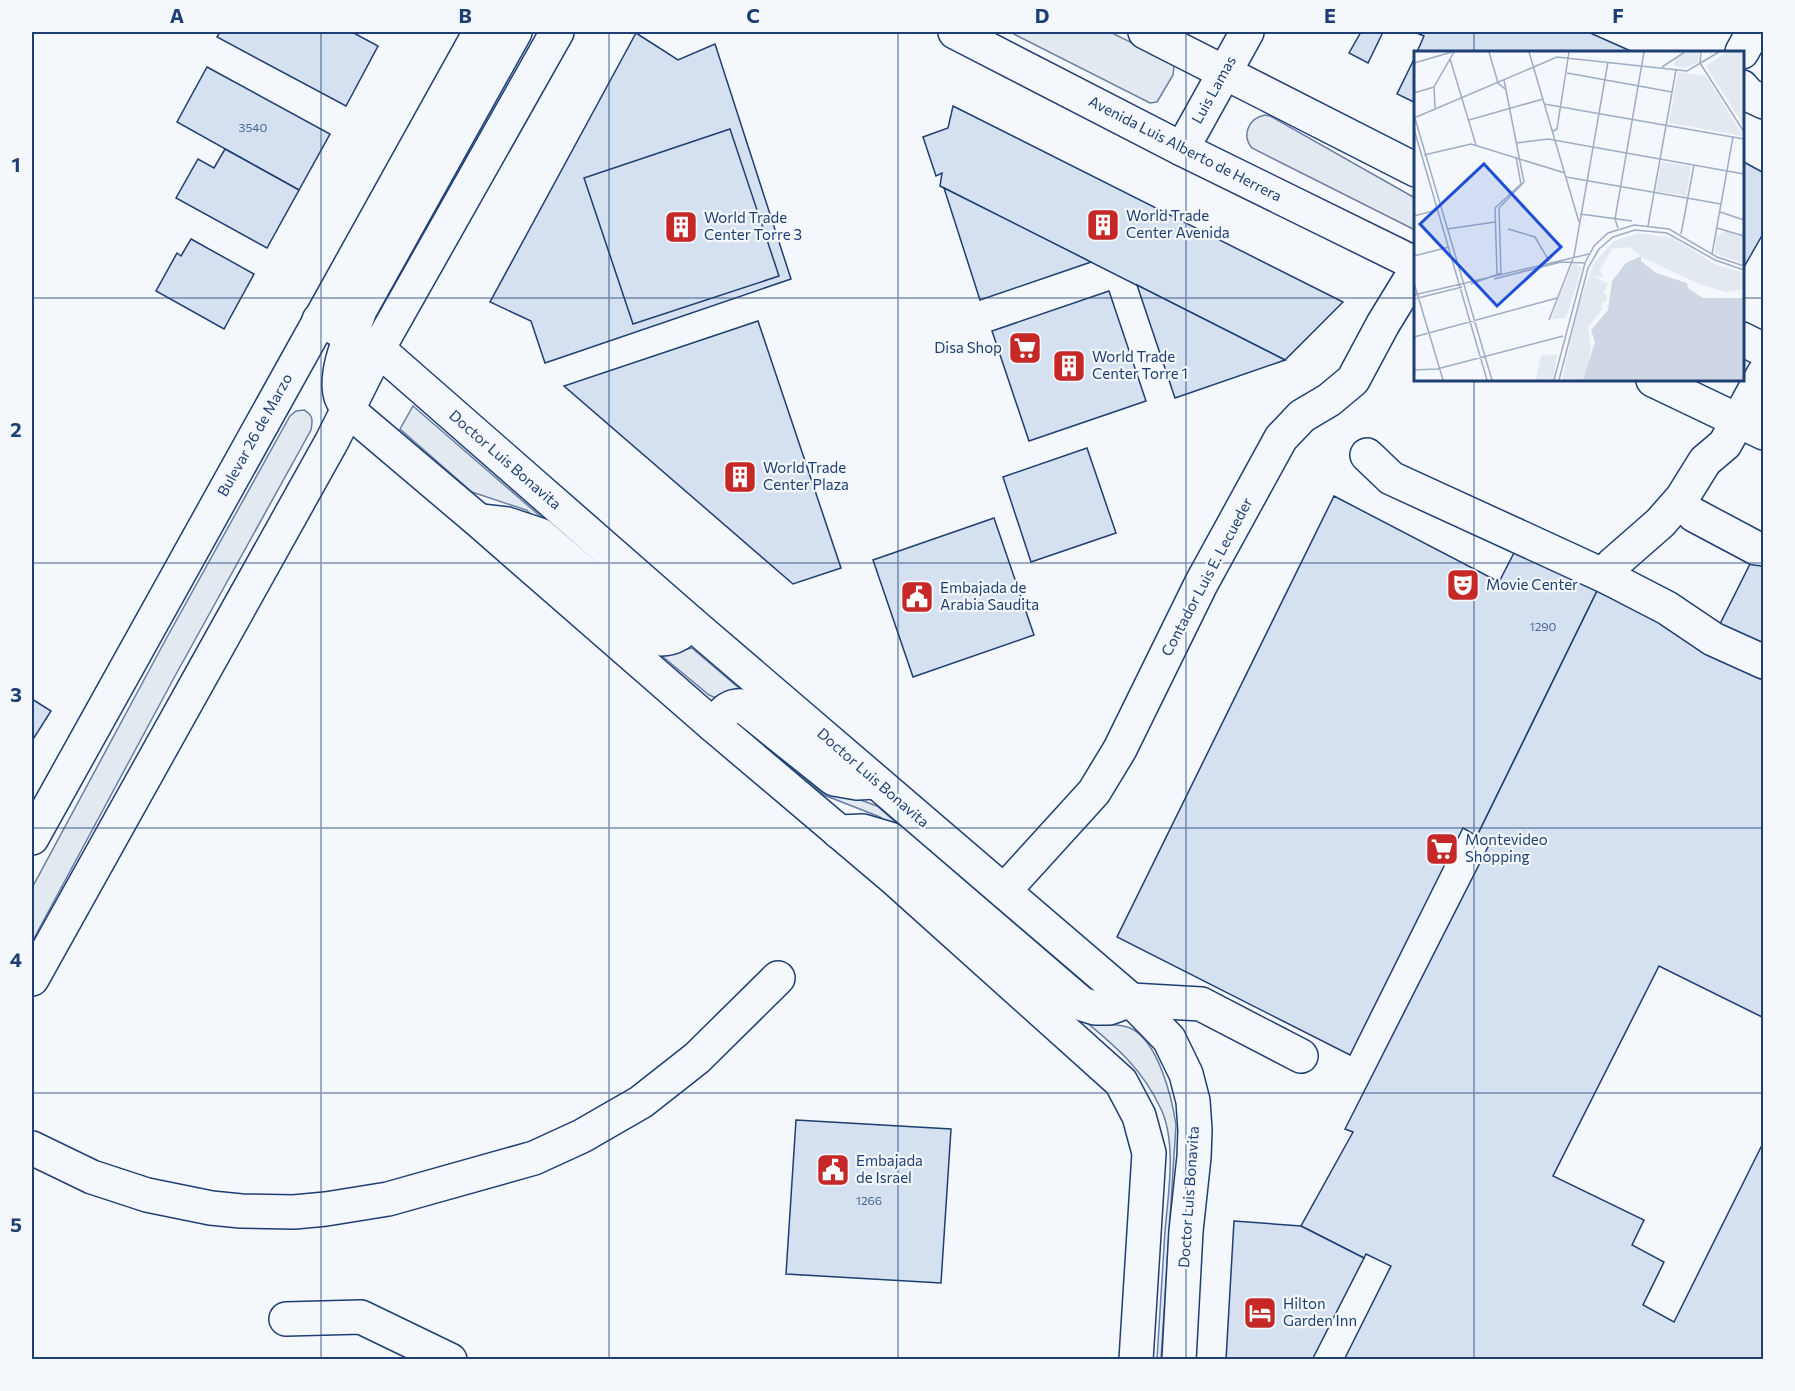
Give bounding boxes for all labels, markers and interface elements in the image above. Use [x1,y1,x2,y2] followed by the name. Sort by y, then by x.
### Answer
[170,3,184,27] text: A
[458,3,472,27] text: B
[746,3,760,27] text: C
[1035,3,1049,27] text: D
[1324,3,1336,27] text: E
[1612,3,1624,27] text: F
[1414,51,1744,381] inset map
[1187,52,1239,127] street label: Luis Lamas
[1086,91,1285,205] street label: Avenida Luis Alberto de Herrera
[239,120,268,134] house number: 3540
[11,152,21,176] text: 1
[1126,206,1230,241] place label: World Trade Center Avenida
[1085,207,1121,243] building icon: World Trade Center Avenida
[704,208,802,243] place label: World Trade Center Torre 3
[663,209,699,245] building icon: World Trade Center Torre 3
[1007,330,1043,366] supermarket icon: Disa Shop
[934,338,1002,356] place label: Disa Shop
[1092,347,1188,382] place label: World Trade Center Torre 1
[1051,348,1087,384] building icon: World Trade Center Torre 1
[213,370,295,499] street label: Bulevar 26 de Marzo
[446,406,565,513] street label: Doctor Luis Bonavita
[10,417,22,441] text: 2
[763,458,849,493] place label: World Trade Center Plaza
[722,459,758,495] building icon: World Trade Center Plaza
[1157,494,1256,659] street label: Contador Luis E. Lecueder
[1445,567,1481,603] theatre icon: Movie Center
[1486,575,1578,593] place label: Movie Center
[940,578,1039,613] place label: Embajada de Arabia Saudita
[899,579,935,615] public building icon: Embajada de Arabia Saudita
[1530,619,1557,633] house number: 1290
[10,682,22,706] text: 3
[814,724,933,831] street label: Doctor Luis Bonavita
[1465,830,1548,865] place label: Montevideo Shopping
[1424,831,1460,867] supermarket icon: Montevideo Shopping
[10,947,22,971] text: 4
[1174,1125,1202,1269] street label: Doctor Luis Bonavita
[856,1151,923,1186] place label: Embajada de Israel
[815,1152,851,1188] public building icon: Embajada de Israel
[856,1193,882,1207] house number: 1266
[10,1212,22,1236] text: 5
[1283,1294,1357,1329] place label: Hilton Garden Inn
[1242,1295,1278,1331] hotel icon: Hilton Garden Inn

